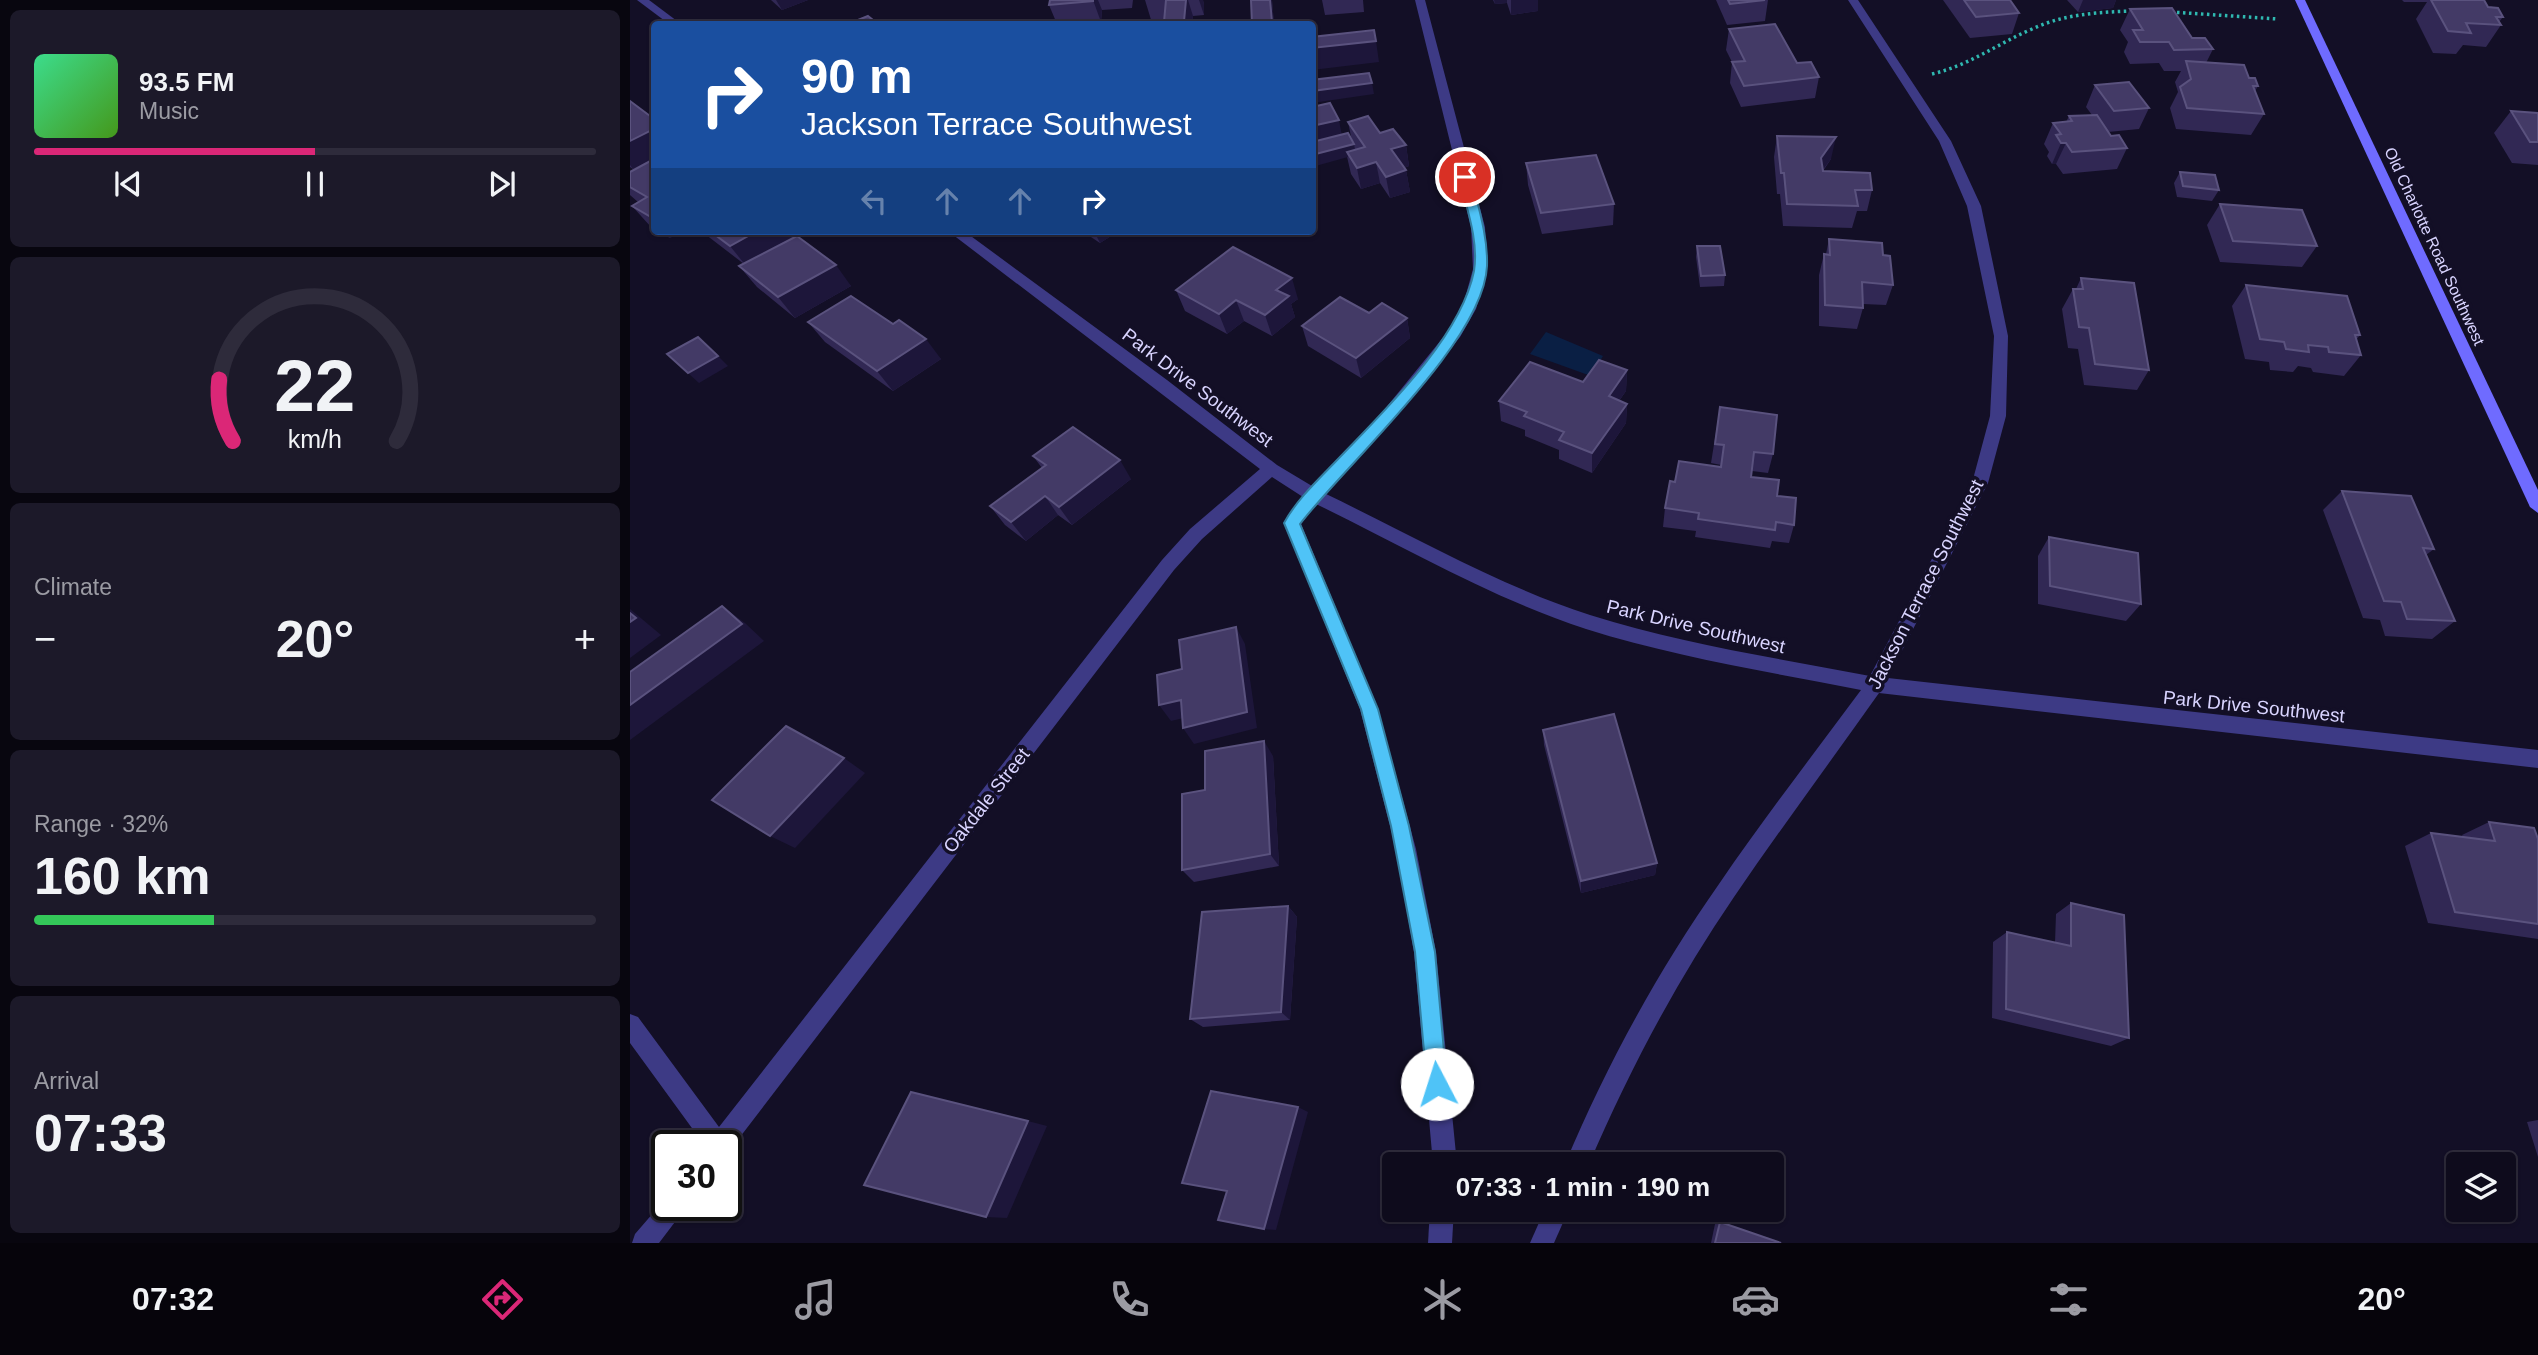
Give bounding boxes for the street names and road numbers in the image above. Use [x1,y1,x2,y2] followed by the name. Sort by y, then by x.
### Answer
[2381,145,2488,348] street label: Old Charlotte Road Southwest
[1118,324,1278,451] street label: Park Drive Southwest
[1863,475,1988,692] street label: Jackson Terrace Southwest
[1605,596,1788,657] street label: Park Drive Southwest
[2162,687,2347,727] street label: Park Drive Southwest
[939,743,1034,857] street label: Oakdale Street

